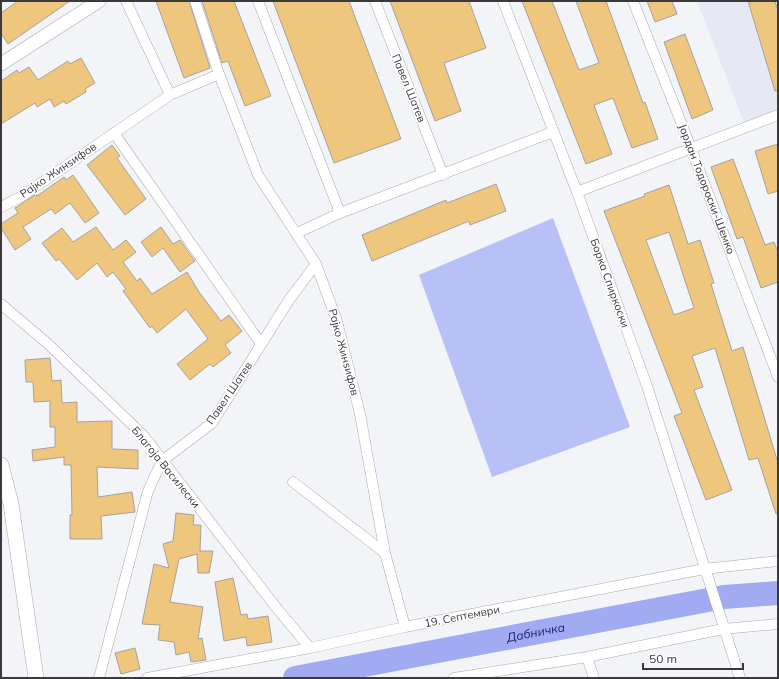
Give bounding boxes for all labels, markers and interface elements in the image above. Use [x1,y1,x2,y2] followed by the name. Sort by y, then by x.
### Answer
[389,52,429,124] street label: Павел Шатев
[676,122,738,256] street label: Јордан Тодороски-Шемко
[17,139,99,201] street label: Рајко Жинѕифов
[587,237,633,329] street label: Борка Спиркоски
[326,307,362,397] street label: Рајко Жинѕифов
[203,359,255,427] street label: Павел Шатев
[129,423,203,511] street label: Благоја Василески
[423,602,501,630] street label: 19. Септември
[504,619,566,645] water label: Дабничка
[643,645,743,671] scale bar
[649,651,677,666] text: 50 m

